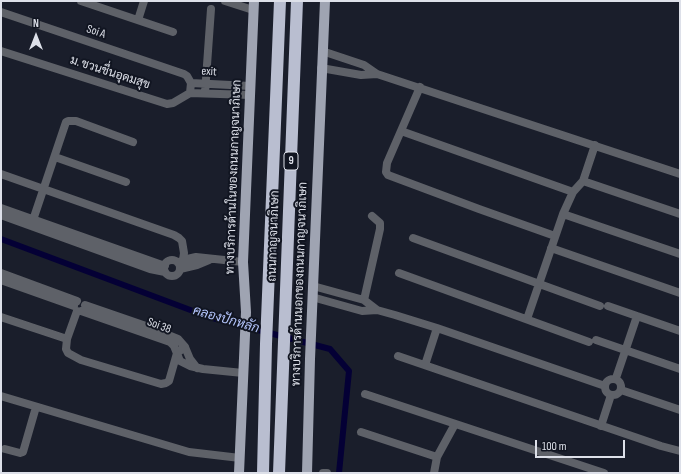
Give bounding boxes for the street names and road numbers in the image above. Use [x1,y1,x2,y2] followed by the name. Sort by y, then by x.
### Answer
[84,22,108,42] street label: Soi A
[68,53,152,93] street label: ม. ชวนชื่นอุดมสุข
[201,64,217,80] street label: exit
[223,79,245,275] street label: ทางบริการด้านในของถนนกาญจนาภิเษก
[284,152,298,170] road number: 9
[289,182,311,386] street label: ทางบริการด้านนอกของถนนกาญจนาภิเษก
[265,190,283,282] street label: ถนนกาญจนาภิเษก
[145,315,173,337] street label: Soi 38

